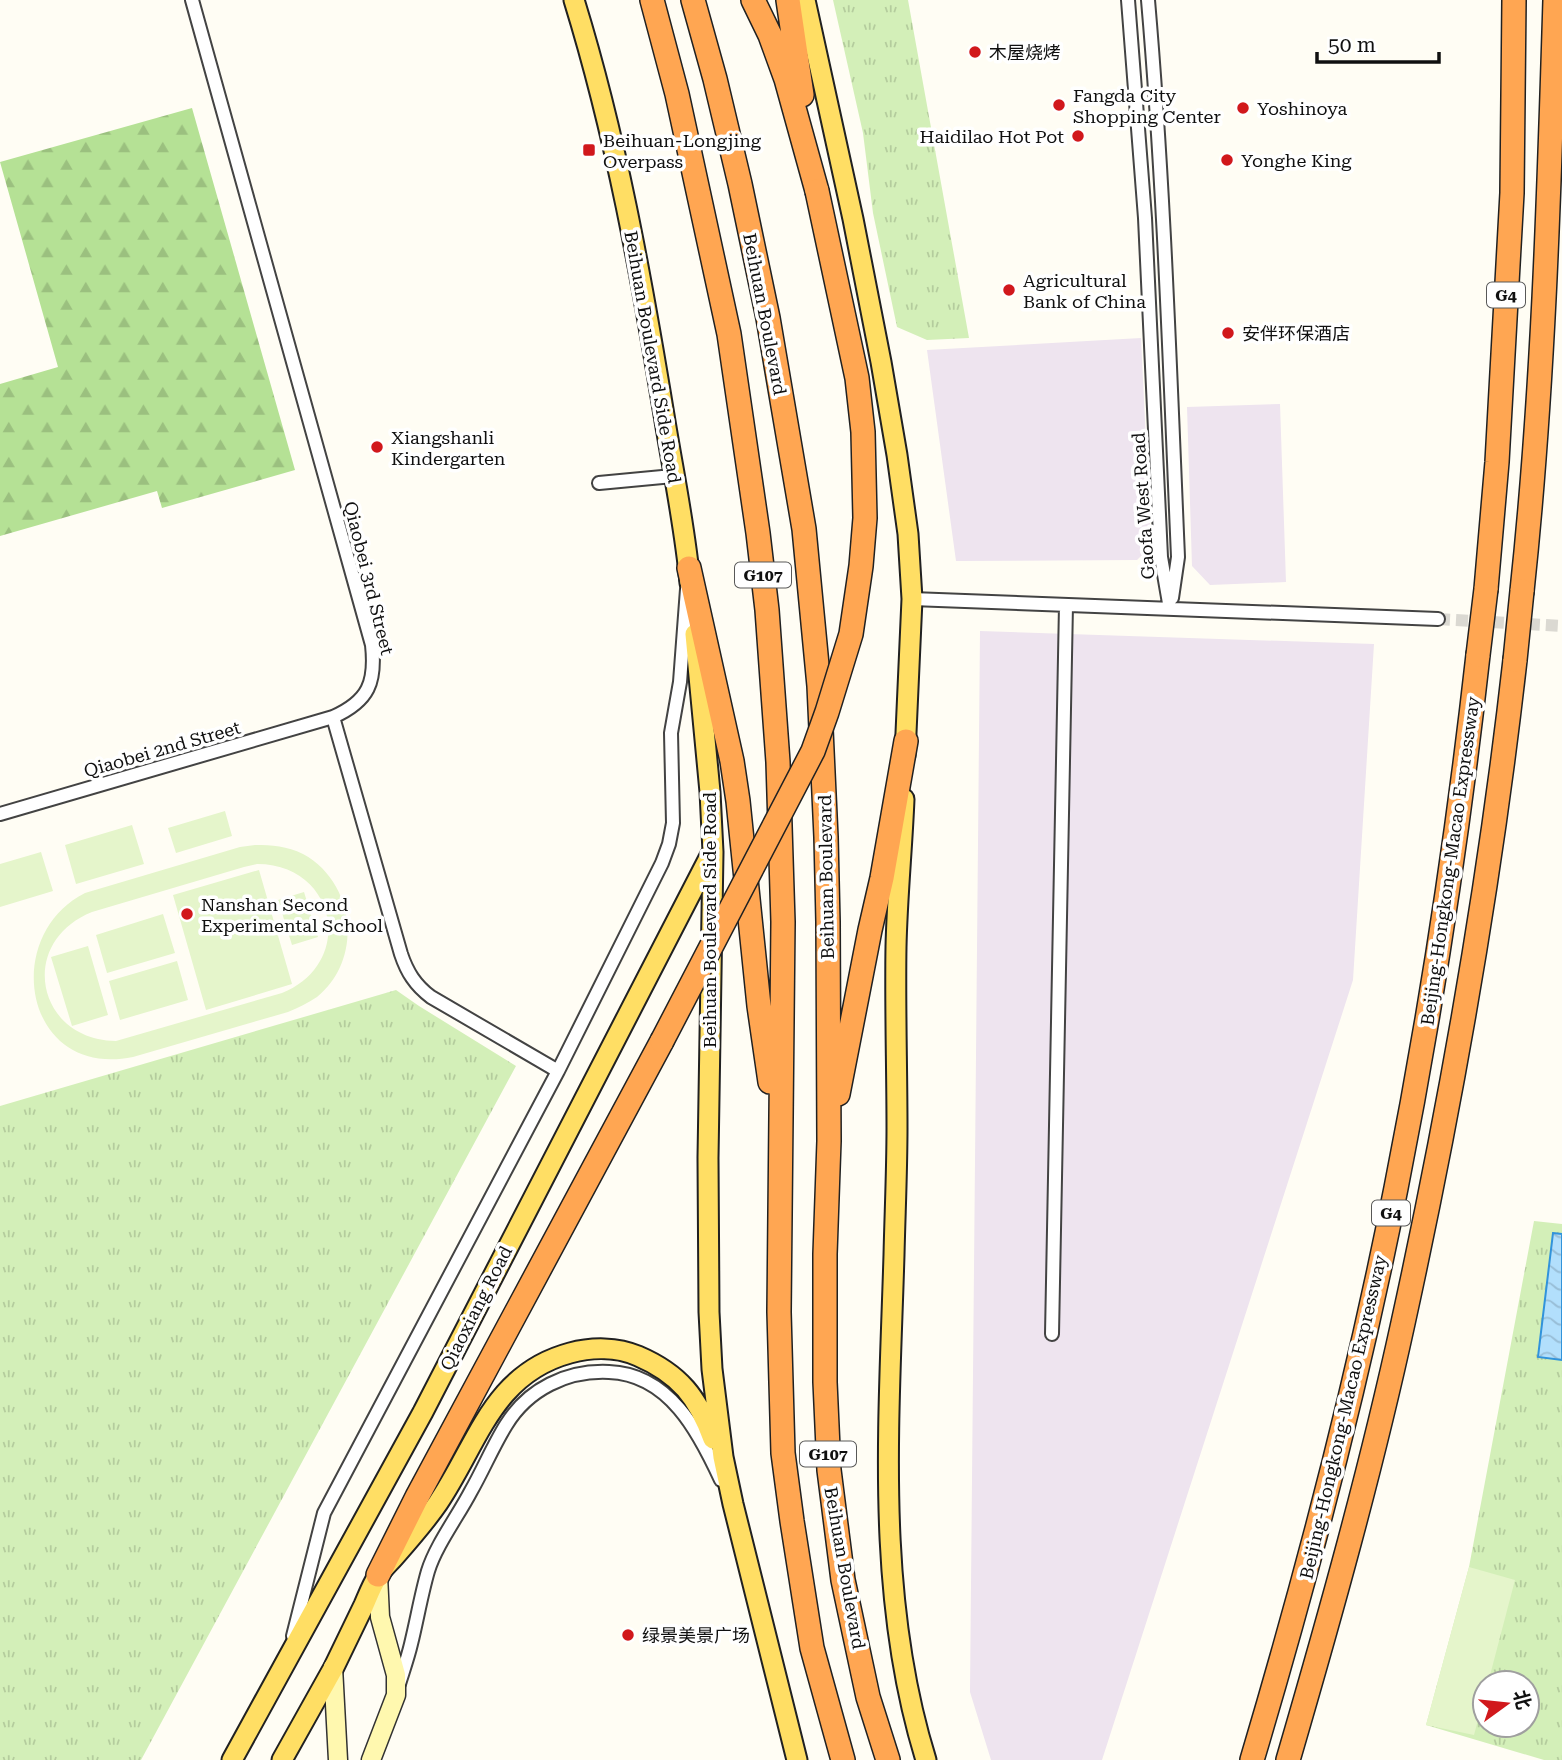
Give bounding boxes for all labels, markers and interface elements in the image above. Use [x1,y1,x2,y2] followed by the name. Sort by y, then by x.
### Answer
[1317,21,1440,65] scale bar
[1328,33,1376,57] text: 50 m
[989,42,1061,63] place label: 木屋烧烤
[967,44,983,60] marker: 木屋烧烤
[1073,85,1221,127] place label: Fangda City Shopping Center
[1051,97,1067,113] marker: Fangda City Shopping Center
[1257,98,1347,119] place label: Yoshinoya
[1235,100,1251,116] marker: Yoshinoya
[920,126,1064,147] place label: Haidilao Hot Pot
[1070,128,1086,144] marker: Haidilao Hot Pot
[603,130,762,172] place label: Beihuan-Longjing Overpass
[581,142,597,158] marker: Beihuan-Longjing Overpass
[1241,150,1352,171] place label: Yonghe King
[1219,152,1235,168] marker: Yonghe King
[620,229,686,485] street label: Beihuan Boulevard Side Road
[739,231,791,397] street label: Beihuan Boulevard
[1023,270,1146,312] place label: Agricultural Bank of China
[1001,282,1017,298] marker: Agricultural Bank of China
[1487,282,1525,308] road number: G4
[1242,323,1350,344] place label: 安伴环保酒店
[1220,325,1236,341] marker: 安伴环保酒店
[391,427,506,469] place label: Xiangshanli Kindergarten
[1127,431,1159,580] street label: Gaofa West Road
[369,439,385,455] marker: Xiangshanli Kindergarten
[340,499,398,657] street label: Qiaobei 3rd Street
[735,562,791,588] road number: G107
[1416,695,1484,1027] street label: Beijing-Hongkong-Macao Expressway
[81,717,243,781] street label: Qiaobei 2nd Street
[699,791,720,1048] street label: Beihuan Boulevard Side Road
[814,794,838,959] street label: Beihuan Boulevard
[201,894,383,936] place label: Nanshan Second Experimental School
[179,906,195,922] marker: Nanshan Second Experimental School
[1372,1200,1410,1226] road number: G4
[436,1242,517,1374] street label: Qiaoxiang Road
[1295,1253,1391,1581] street label: Beijing-Hongkong-Macao Expressway
[800,1442,856,1466] road number: G107
[820,1485,870,1651] street label: Beihuan Boulevard
[642,1625,750,1646] place label: 绿景美景广场
[620,1627,636,1643] marker: 绿景美景广场
[1471,1669,1541,1739] north arrow
[1508,1688,1536,1712] text: 北

